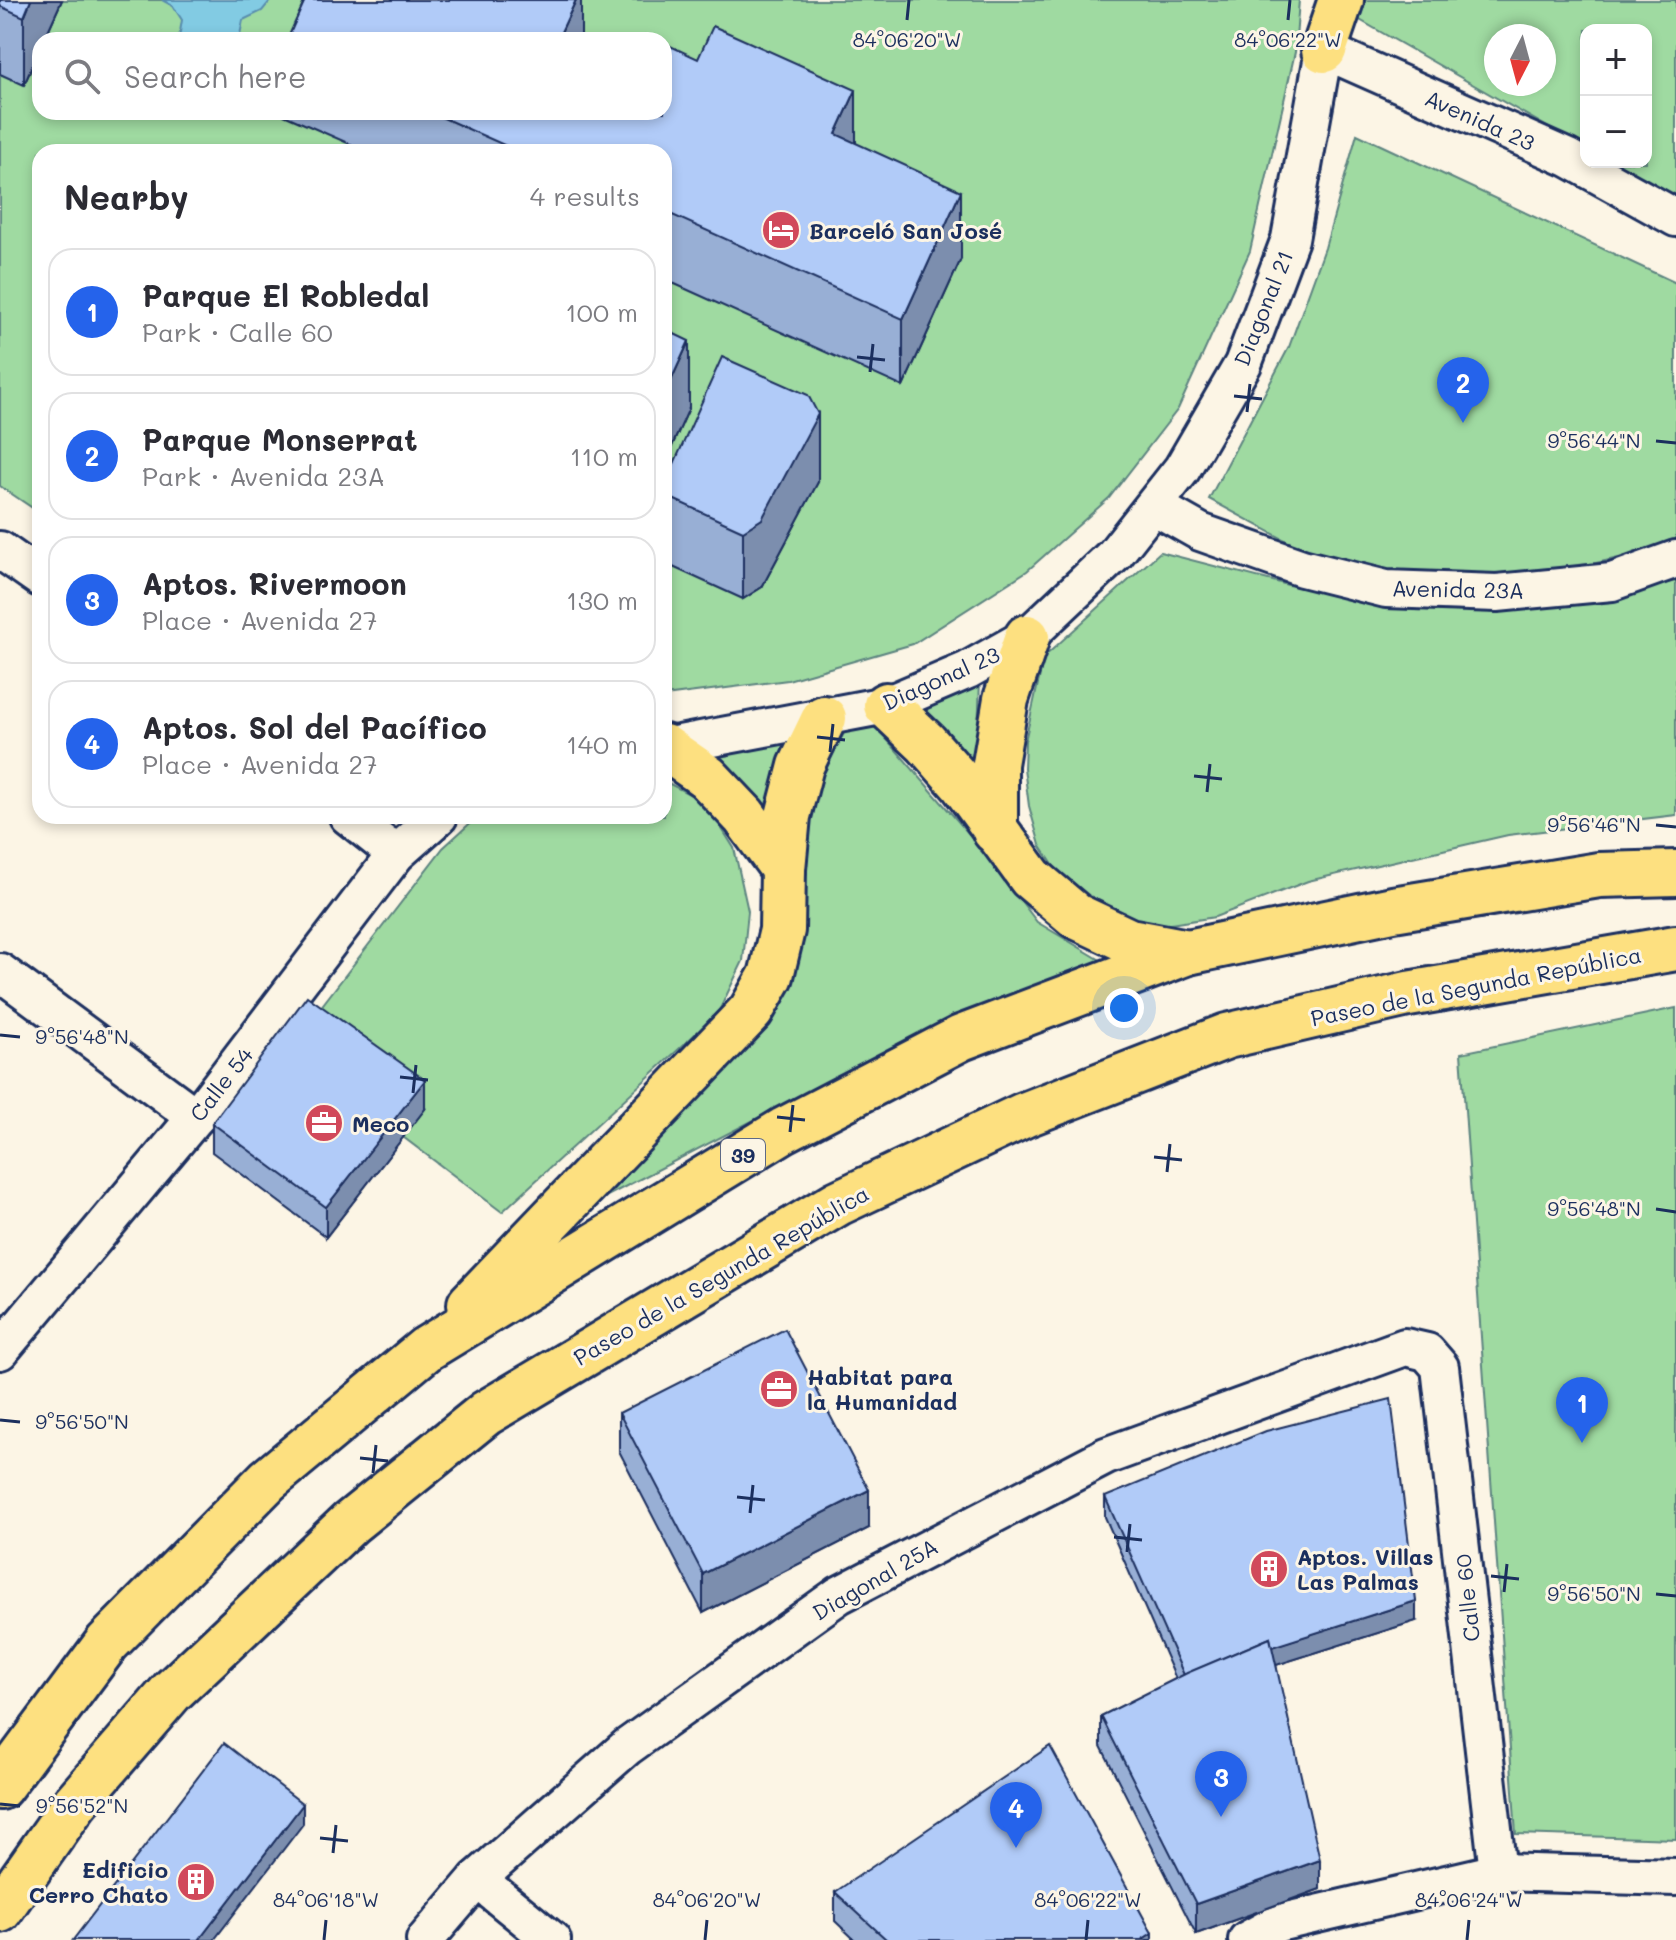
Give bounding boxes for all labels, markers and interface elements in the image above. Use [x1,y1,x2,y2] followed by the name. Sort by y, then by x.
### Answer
[1484,24,1556,96] north arrow
[1580,24,1652,168] map controls
[1580,24,1652,96] button: +
[853,26,961,52] text: 84°06'20"W
[1234,26,1342,52] text: 84°06'22"W
[32,32,672,120] search box
[60,54,104,98] icon: search
[124,56,307,96] text: Search here
[1421,83,1539,157] street label: Avenida 23
[1580,96,1652,168] button: −
[64,174,189,219] text: Nearby
[530,179,640,213] text: 4 results
[760,209,802,251] hotel icon: Barceló San José
[809,216,1002,245] place label: Barceló San José
[1227,246,1299,370] street label: Diagonal 21
[142,275,429,315] text: Parque El Robledal
[86,295,98,329] text: 1
[565,295,638,329] text: 100 m
[142,315,333,349] text: Park · Calle 60
[1437,357,1489,423] pin: 2
[142,419,417,459] text: Parque Monserrat
[1548,427,1640,453] text: 9°56'44"N
[85,439,99,473] text: 2
[570,439,638,473] text: 110 m
[142,459,385,493] text: Park · Avenida 23A
[142,563,407,603] text: Aptos. Rivermoon
[1392,573,1524,605] street label: Avenida 23A
[84,583,100,617] text: 3
[566,583,638,617] text: 130 m
[142,603,378,637] text: Place · Avenida 27
[878,639,1004,717] street label: Diagonal 23
[142,707,487,747] text: Aptos. Sol del Pacífico
[84,727,100,761] text: 4
[566,727,638,761] text: 140 m
[142,747,378,781] text: Place · Avenida 27
[1547,811,1641,837] text: 9°56'46"N
[1308,940,1644,1032] street label: Paseo de la Segunda República
[1104,988,1144,1028] your location
[35,1023,129,1049] text: 9°56'48"N
[183,1041,259,1127] street label: Calle 54
[303,1102,345,1144] office icon: Meco
[352,1109,409,1138] place label: Meco
[721,1139,765,1171] road number: 39
[568,1178,874,1372] street label: Paseo de la Segunda República
[1547,1195,1641,1221] text: 9°56'48"N
[807,1362,957,1416] place label: Habitat para la Humanidad
[758,1368,800,1410] office icon: Habitat para la Humanidad
[1556,1377,1608,1443] pin: 1
[35,1408,129,1434] text: 9°56'50"N
[807,1531,943,1627] street label: Diagonal 25A
[1297,1542,1434,1596] place label: Aptos. Villas Las Palmas
[1248,1548,1290,1590] building icon: Aptos. Villas Las Palmas
[1448,1553,1486,1643] street label: Calle 60
[1547,1580,1641,1606] text: 9°56'50"N
[1195,1751,1247,1817] pin: 3
[990,1782,1042,1848] pin: 4
[36,1792,128,1818] text: 9°56'52"N
[29,1855,168,1909] place label: Edificio Cerro Chato
[175,1861,217,1903] building icon: Edificio Cerro Chato
[273,1886,379,1912] text: 84°06'18"W
[653,1886,761,1912] text: 84°06'20"W
[1034,1886,1142,1912] text: 84°06'22"W
[1415,1886,1523,1912] text: 84°06'24"W

